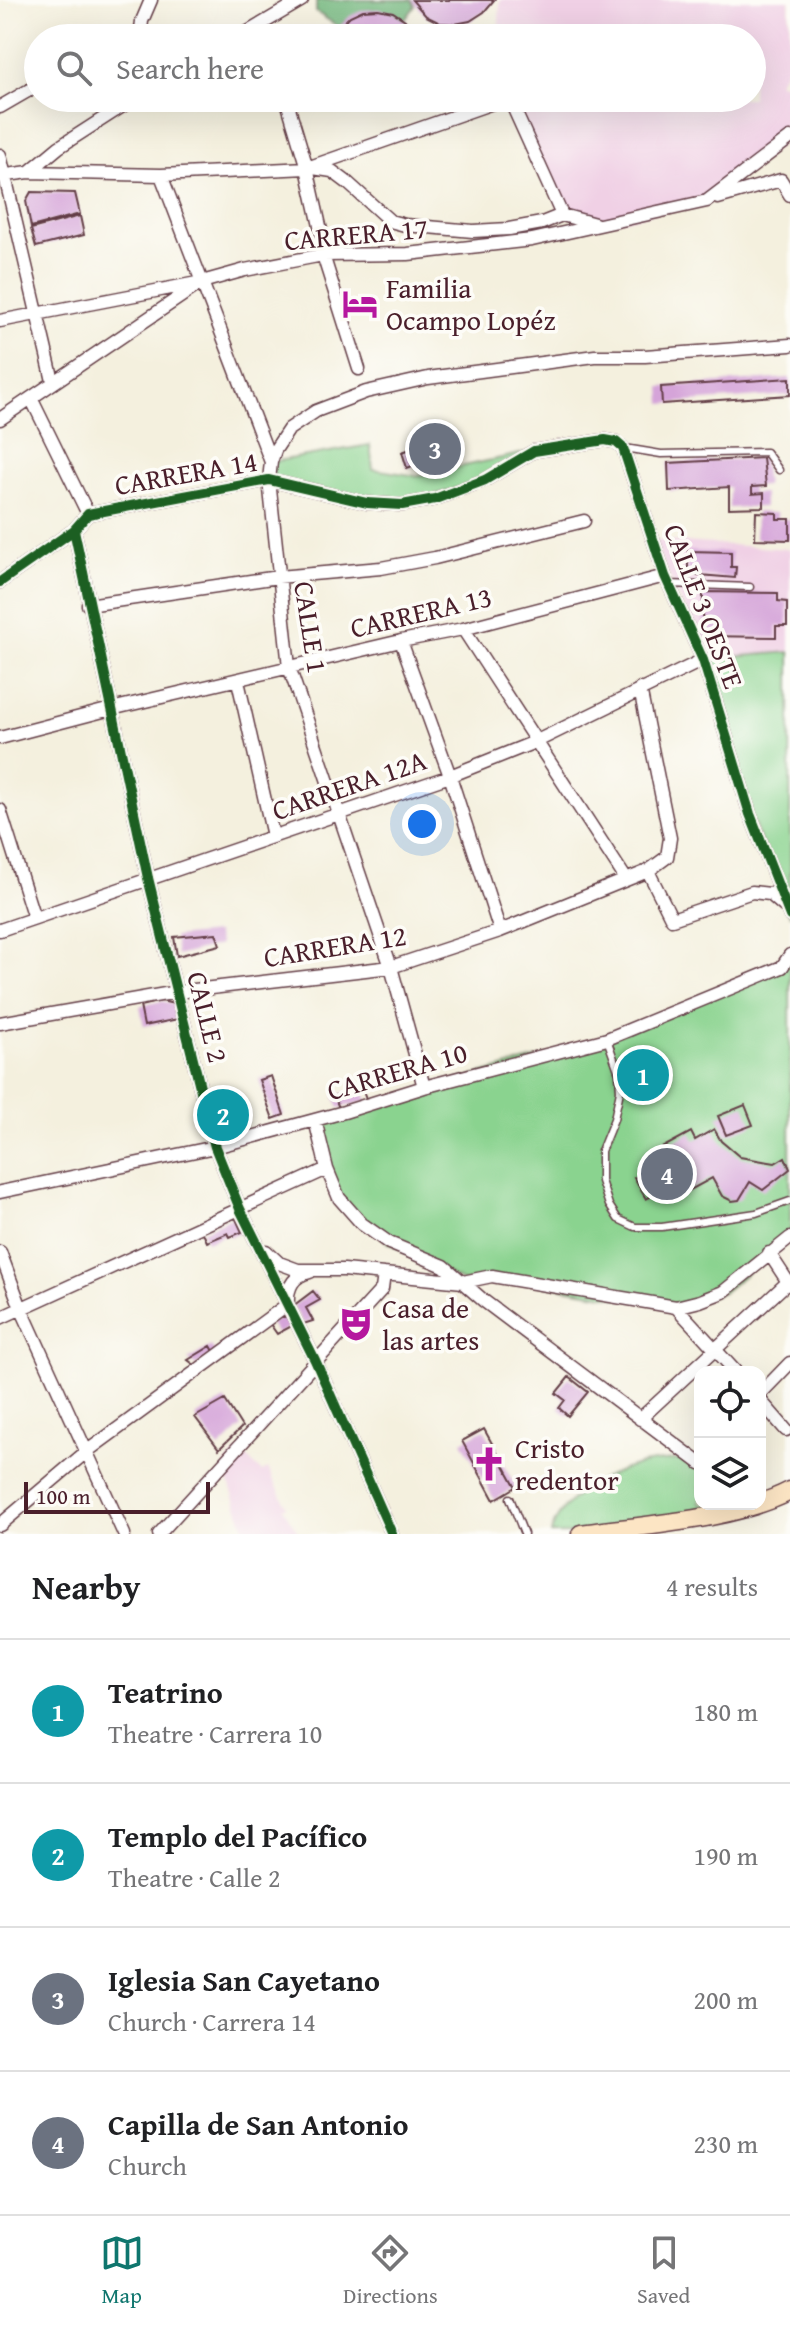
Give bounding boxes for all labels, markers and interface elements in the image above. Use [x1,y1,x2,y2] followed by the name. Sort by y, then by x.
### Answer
[24,24,766,112] search box
[52,46,96,90] icon: search
[116,46,264,90] text: Search here
[282,207,429,260] street label: CARRERA 17
[386,267,556,340] place label: Familia Ocampo Lopéz
[341,285,379,323] hotel icon: Familia Ocampo Lopéz
[409,419,461,479] pin: 3
[111,440,260,505] street label: CARRERA 14
[654,518,755,694] street label: CALLE 3 OESTE
[346,575,496,648] street label: CARRERA 13
[284,578,339,676] street label: CALLE 1
[266,739,432,830] street label: CARRERA 12A
[402,804,442,844] your location
[261,914,409,977] street label: CARRERA 12
[177,967,240,1067] street label: CALLE 2
[322,1031,472,1110] street label: CARRERA 10
[617,1045,669,1105] pin: 1
[197,1085,249,1145] pin: 2
[641,1144,693,1204] pin: 4
[382,1287,479,1360] place label: Casa de las artes
[337,1305,375,1343] theatre icon: Casa de las artes
[694,1366,766,1510] map controls
[694,1366,766,1438] button: locate
[515,1427,619,1500] place label: Cristo redentor
[694,1438,766,1510] button: layers
[470,1445,508,1483] church icon: Cristo redentor
[24,1478,210,1514] scale bar
[36,1480,91,1512] text: 100 m
[32,1562,141,1611] text: Nearby
[666,1567,758,1606] text: 4 results
[108,1670,223,1714] text: Teatrino
[51,1692,65,1731] text: 1
[693,1692,758,1731] text: 180 m
[108,1714,322,1753] text: Theatre · Carrera 10
[108,1814,367,1858] text: Templo del Pacífico
[51,1836,65,1875] text: 2
[693,1836,758,1875] text: 190 m
[108,1858,281,1897] text: Theatre · Calle 2
[108,1958,380,2002] text: Iglesia San Cayetano
[51,1980,65,2019] text: 3
[693,1980,758,2019] text: 200 m
[108,2002,316,2041] text: Church · Carrera 14
[108,2102,409,2146] text: Capilla de San Antonio
[51,2124,65,2163] text: 4
[693,2124,758,2163] text: 230 m
[108,2146,187,2185] text: Church
[100,2231,144,2311] tab: Map
[343,2231,438,2311] tab: Directions
[637,2231,690,2311] tab: Saved

